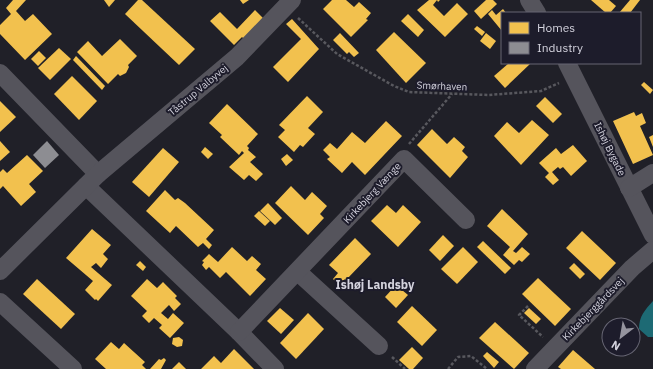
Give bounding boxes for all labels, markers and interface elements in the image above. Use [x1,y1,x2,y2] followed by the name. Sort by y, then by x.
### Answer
[501,12,641,64] legend
[537,20,575,35] text: Homes
[537,40,583,55] text: Industry
[166,61,230,119] street label: Tåstrup Valbyvej
[416,79,468,93] street label: Smørhaven
[591,120,629,178] street label: Ishøj Bygade
[340,159,404,226] street label: Kirkebjerg Vænge
[559,275,627,343] street label: Kirkebjerggårdsvej
[336,277,415,292] district label: Ishøj Landsby
[601,317,641,357] north arrow
[609,338,623,354] text: N

